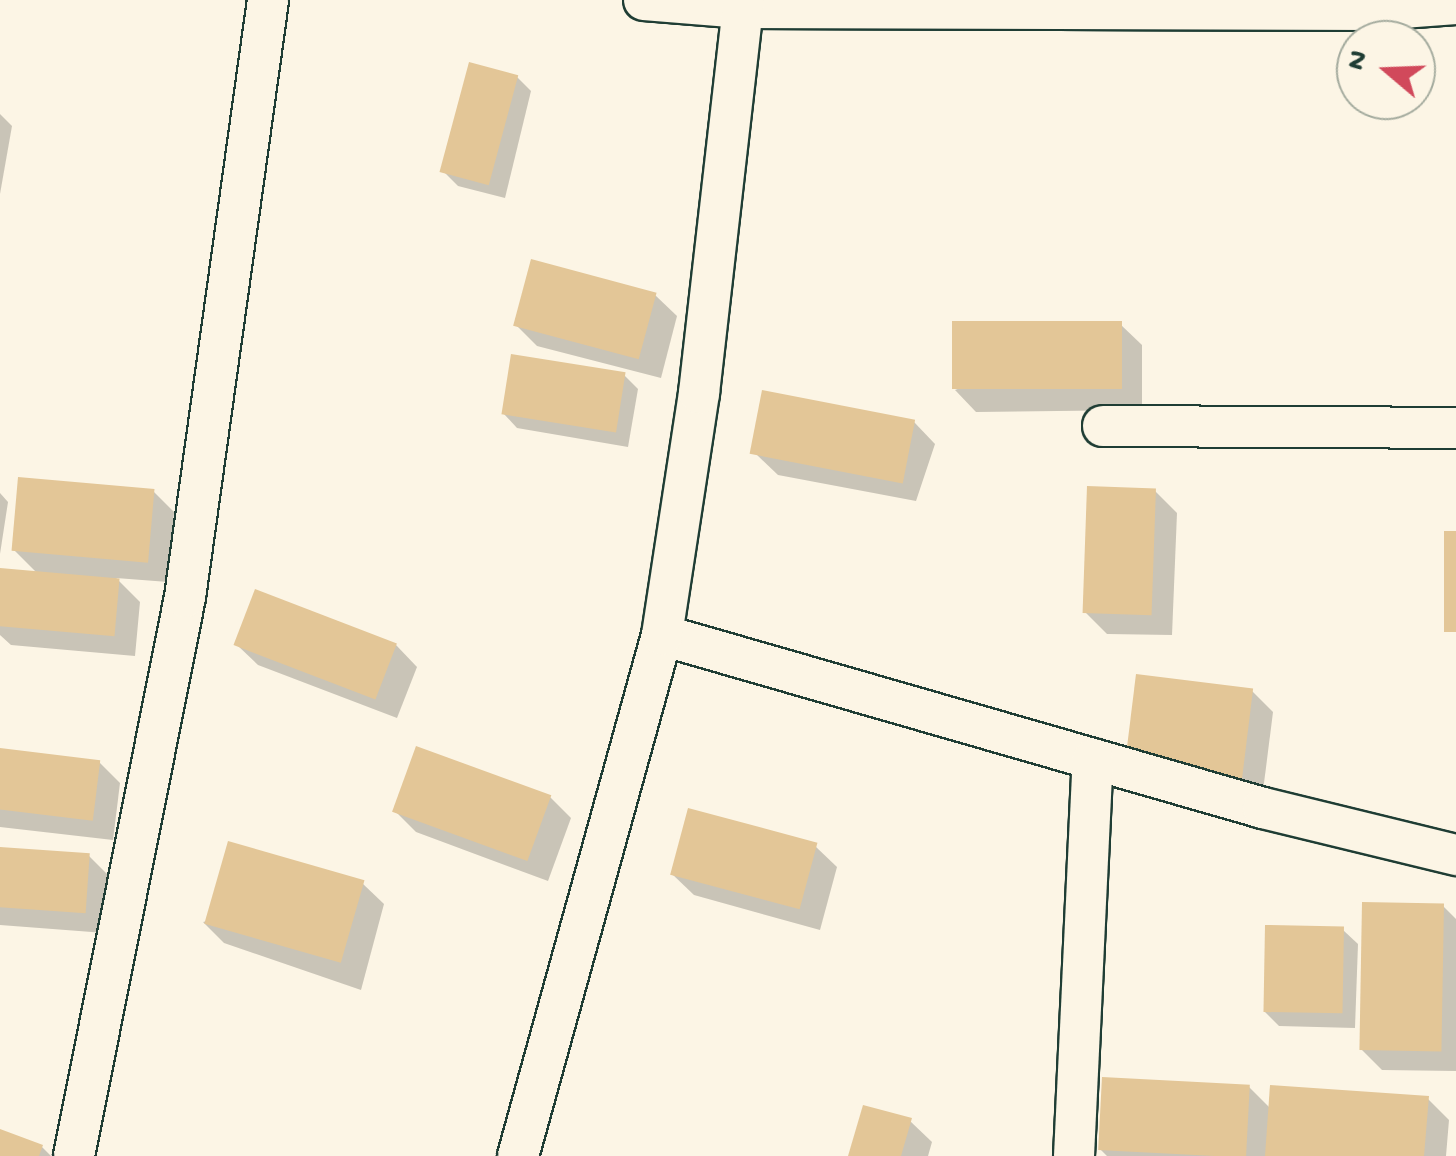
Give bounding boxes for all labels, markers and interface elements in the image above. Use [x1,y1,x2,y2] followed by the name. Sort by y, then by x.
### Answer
[1336,20,1436,120] north arrow
[1340,47,1378,75] text: N

